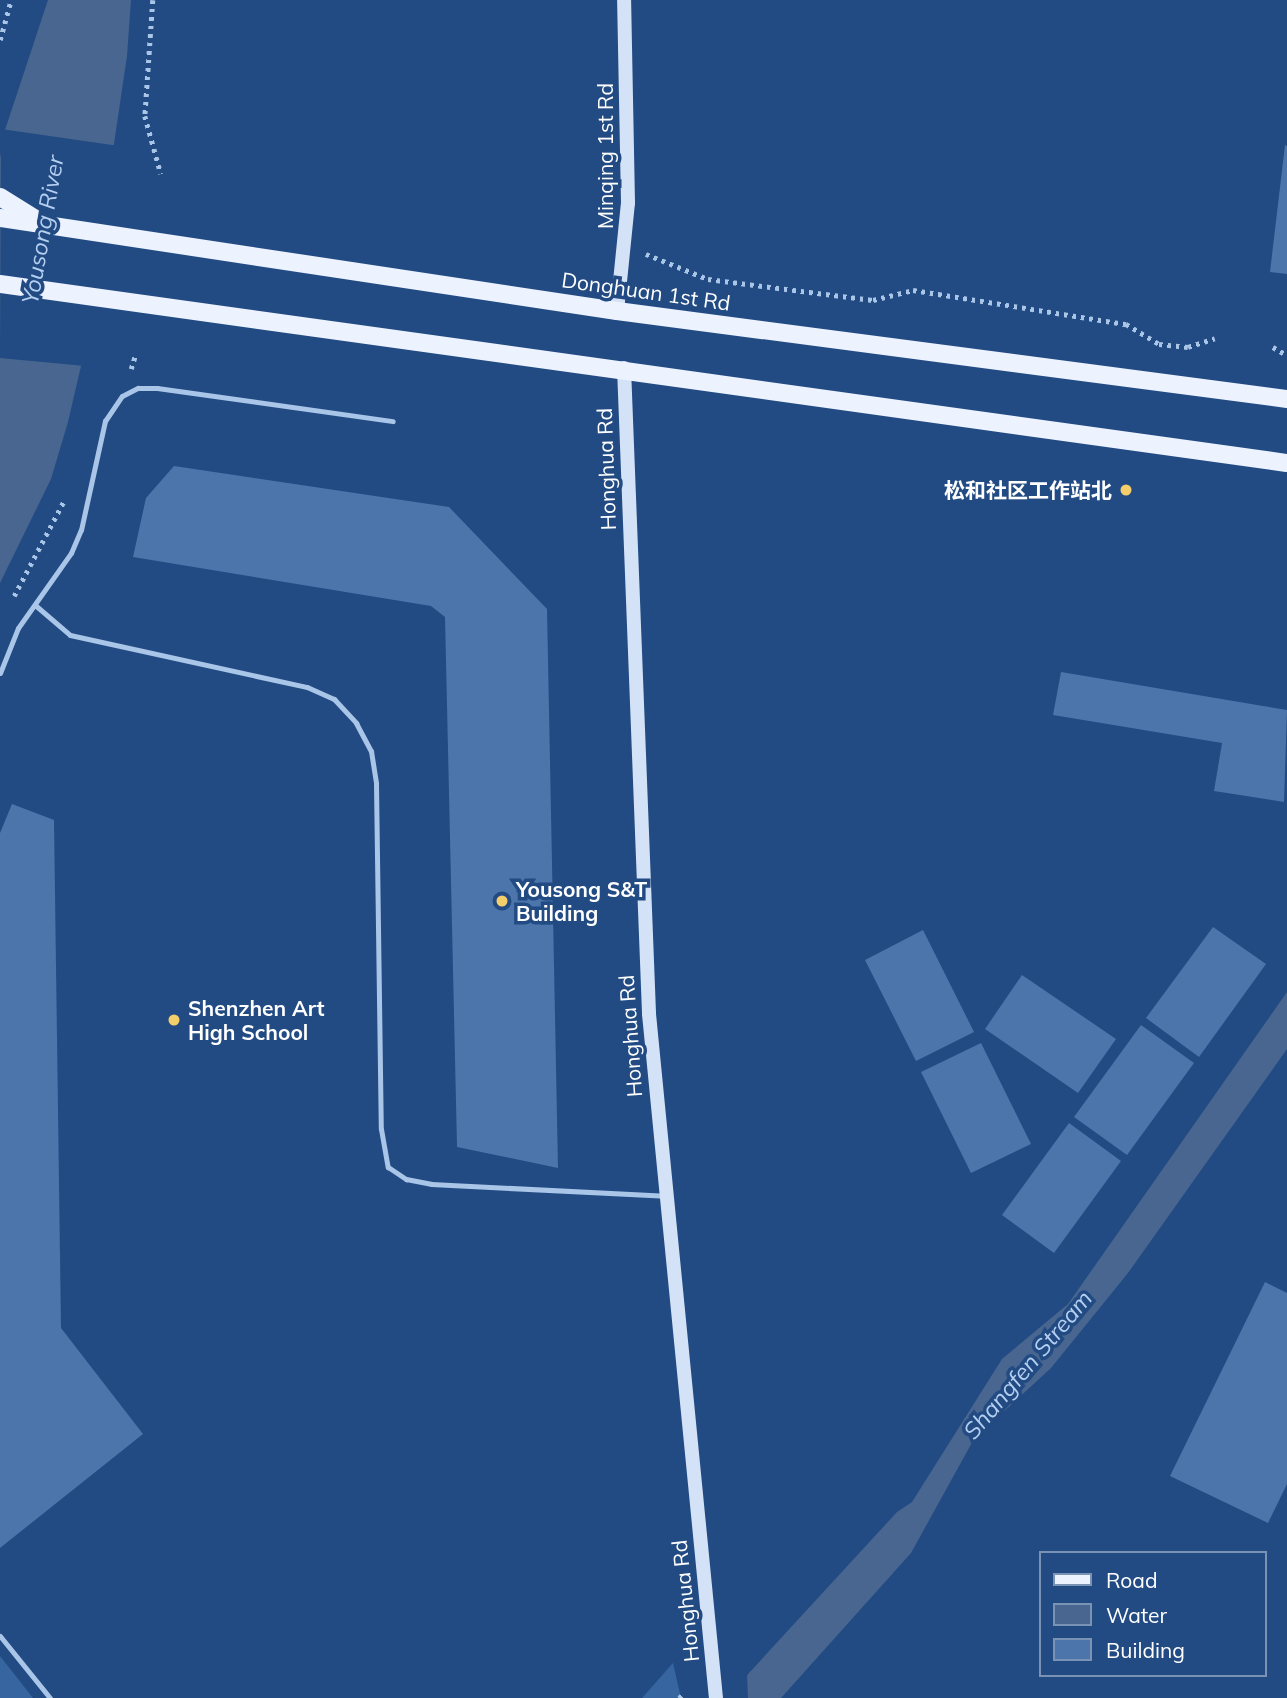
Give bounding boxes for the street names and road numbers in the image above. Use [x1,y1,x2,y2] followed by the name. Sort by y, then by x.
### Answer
[592,83,618,229] street label: Minqing 1st Rd
[560,267,732,315] street label: Donghuan 1st Rd
[591,407,621,531] street label: Honghua Rd
[613,974,647,1098] street label: Honghua Rd
[666,1539,704,1663] street label: Honghua Rd

